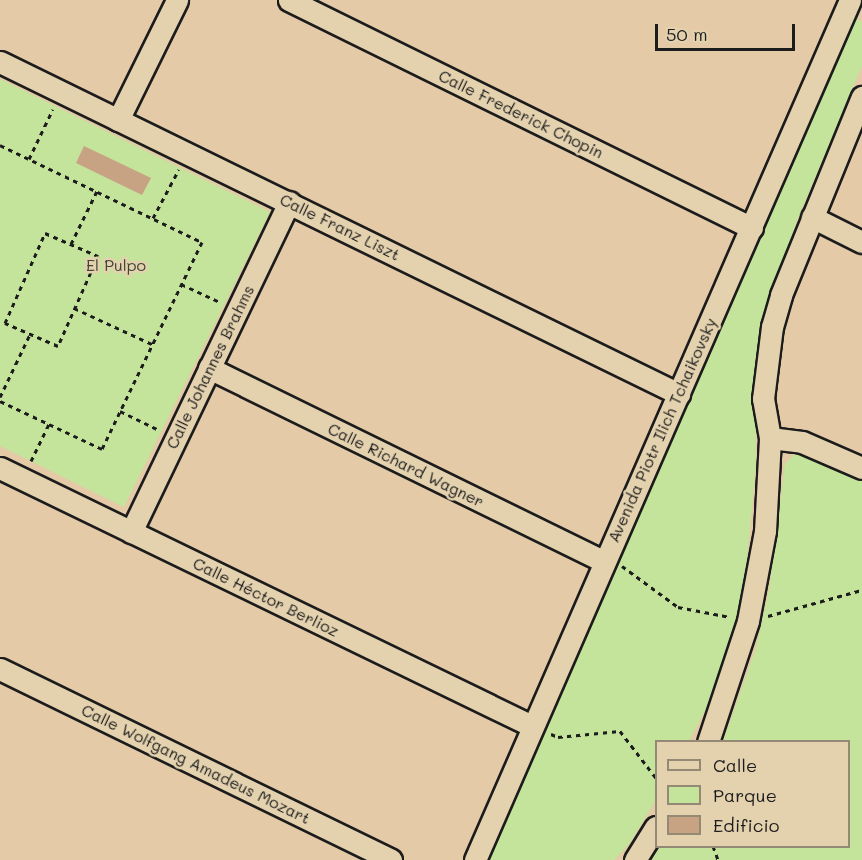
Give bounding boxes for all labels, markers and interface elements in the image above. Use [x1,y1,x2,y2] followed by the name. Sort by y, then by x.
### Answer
[658,12,798,50] scale bar
[666,22,708,46] text: 50 m
[435,66,607,162] street label: Calle Frederick Chopin
[277,190,403,264] street label: Calle Franz Liszt
[86,255,146,275] park label: El Pulpo
[162,282,258,452] street label: Calle Johannes Brahms
[604,315,720,545] street label: Avenida Piotr Ilich Tchaikovsky
[325,419,487,511] street label: Calle Richard Wagner
[190,553,342,641] street label: Calle Héctor Berlioz
[78,700,314,828] street label: Calle Wolfgang Amadeus Mozart
[655,740,850,848] legend
[713,753,757,777] text: Calle
[713,783,777,807] text: Parque
[713,813,780,837] text: Edificio

